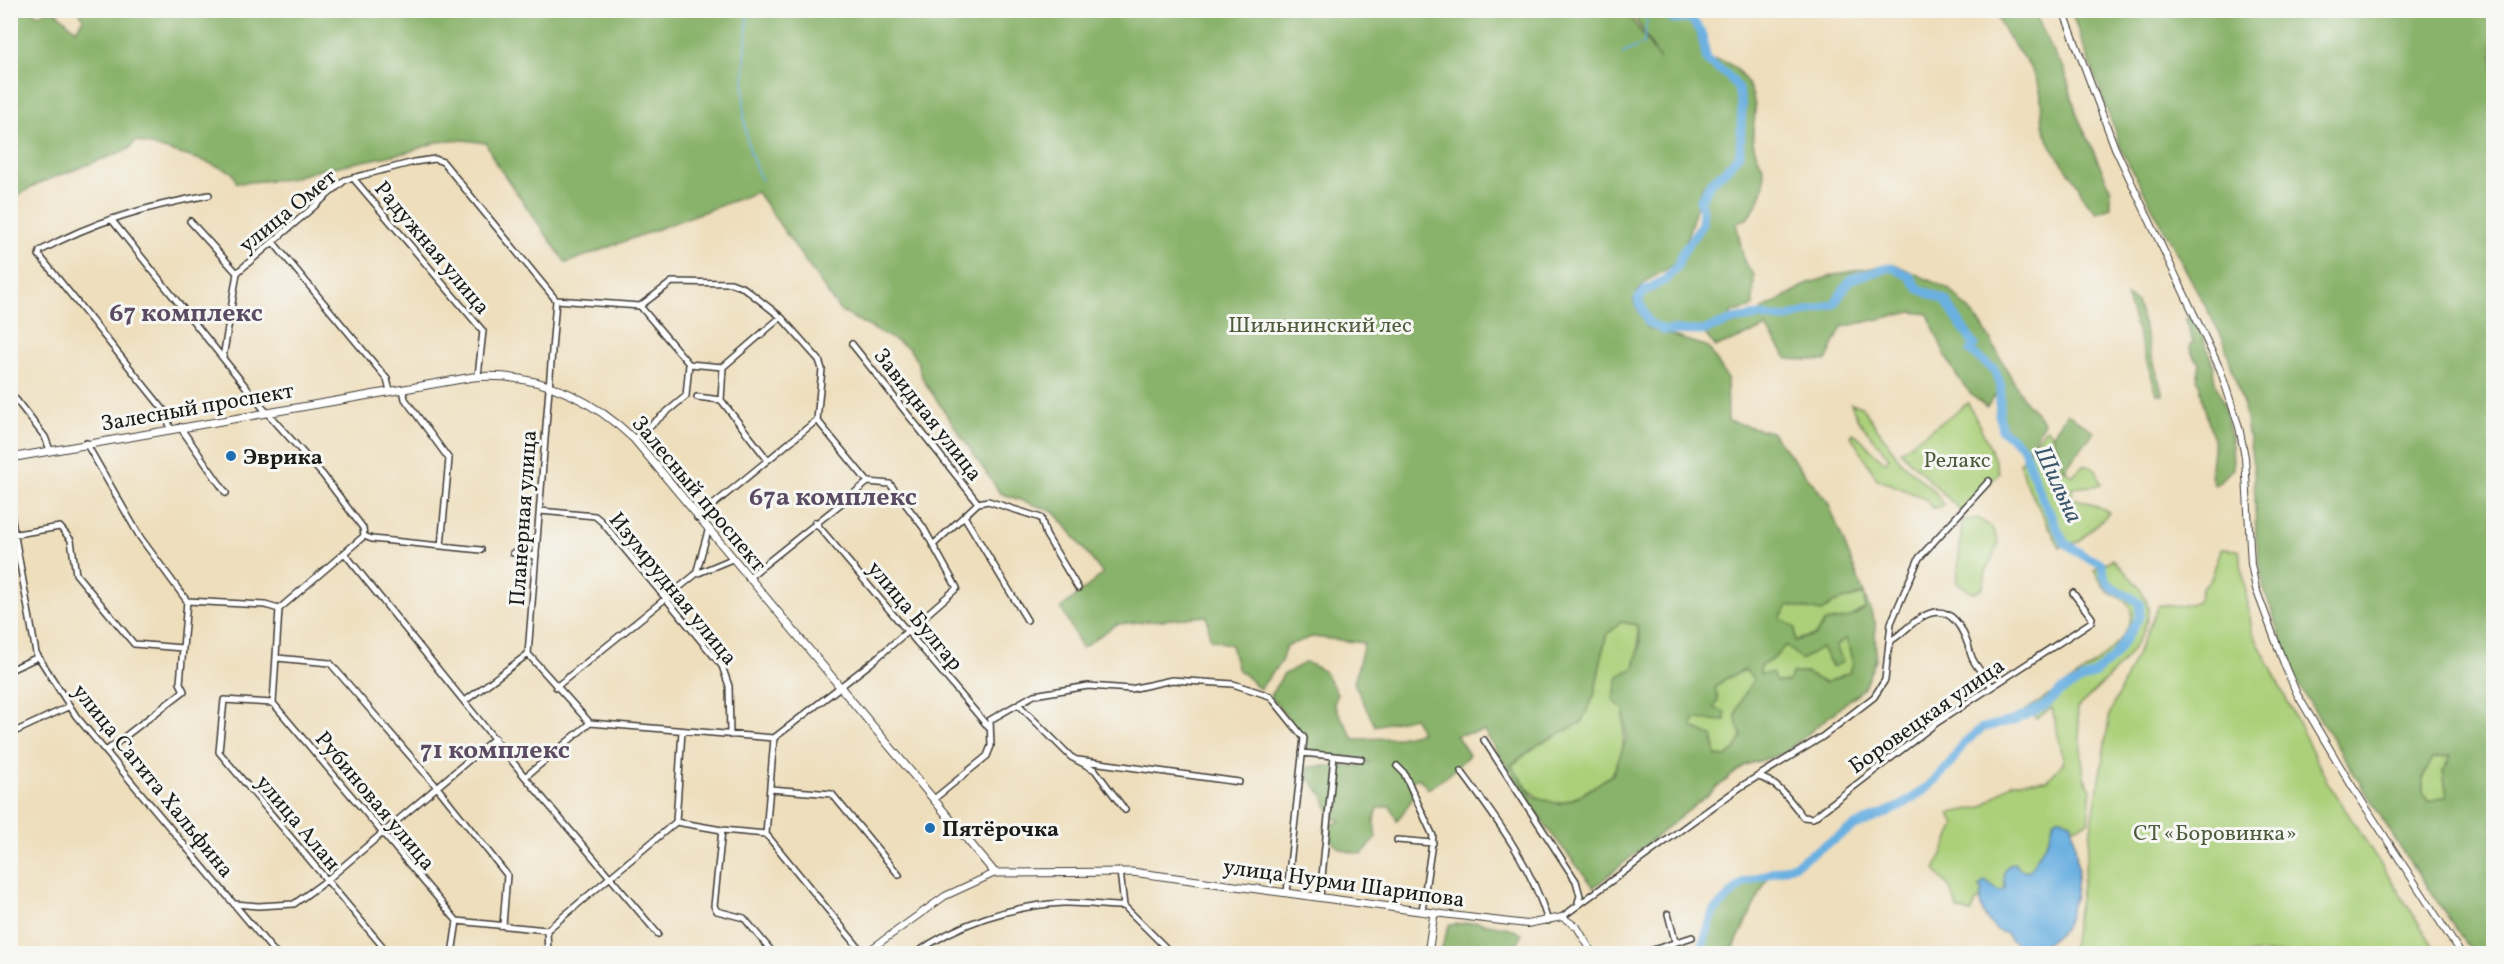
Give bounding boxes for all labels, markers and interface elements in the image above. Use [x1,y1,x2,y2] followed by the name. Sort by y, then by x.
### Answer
[233,163,344,261] street label: улица Омет
[366,175,496,322] street label: Радужная улица
[109,296,263,332] district label: 67 комплекс
[1228,311,1412,342] park label: Шильнинский лес
[865,342,989,489] street label: Завидная улица
[99,376,296,441] street label: Залесный проспект
[623,410,773,579] street label: Залесный проспект
[503,429,546,607] street label: Планерная улица
[2025,441,2090,529] water label: Шильна
[243,443,323,474] place label: Эврика
[1924,446,1991,477] park label: Релакс
[224,449,238,463] marker: Эврика
[749,480,917,516] district label: 67а комплекс
[601,506,744,673] street label: Изумрудная улица
[859,555,969,678] street label: улица Булгар
[1843,652,2012,782] street label: Боровецкая улица
[64,678,240,885] street label: улица Сагита Хальфина
[306,725,442,878] street label: Рубиновая улица
[420,733,570,769] district label: 71 комплекс
[247,769,347,879] street label: улица Алан
[942,815,1059,846] place label: Пятёрочка
[2133,819,2297,850] park label: СТ «Боровинка»
[923,821,937,835] marker: Пятёрочка
[1221,852,1467,917] street label: улица Нурми Шарипова

